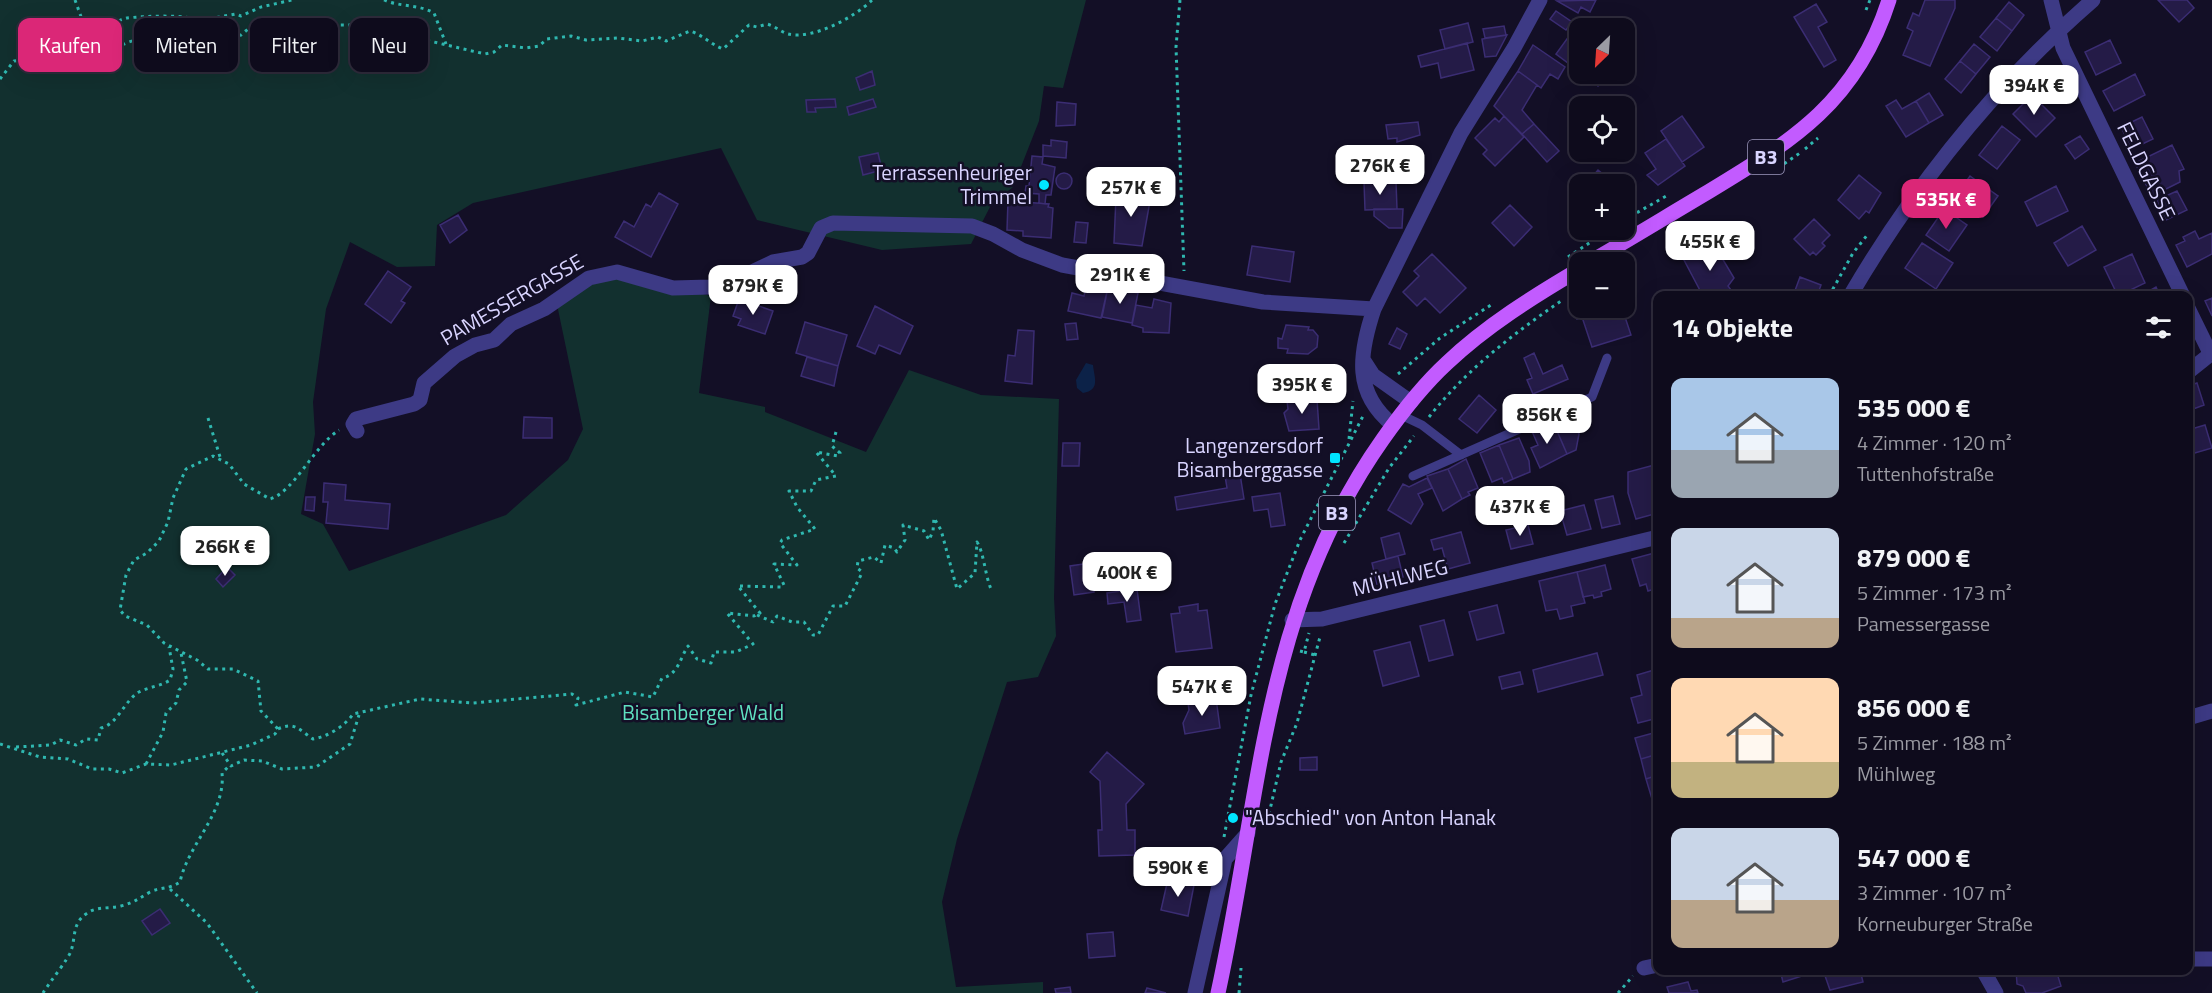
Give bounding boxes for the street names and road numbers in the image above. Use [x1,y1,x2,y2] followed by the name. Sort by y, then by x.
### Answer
[2109,116,2185,225] street label: FELDGASSE
[1748,140,1784,174] road number: B3
[434,245,589,353] street label: PAMESSERGASSE
[1319,496,1355,530] road number: B3
[1349,550,1451,604] street label: MÜHLWEG

